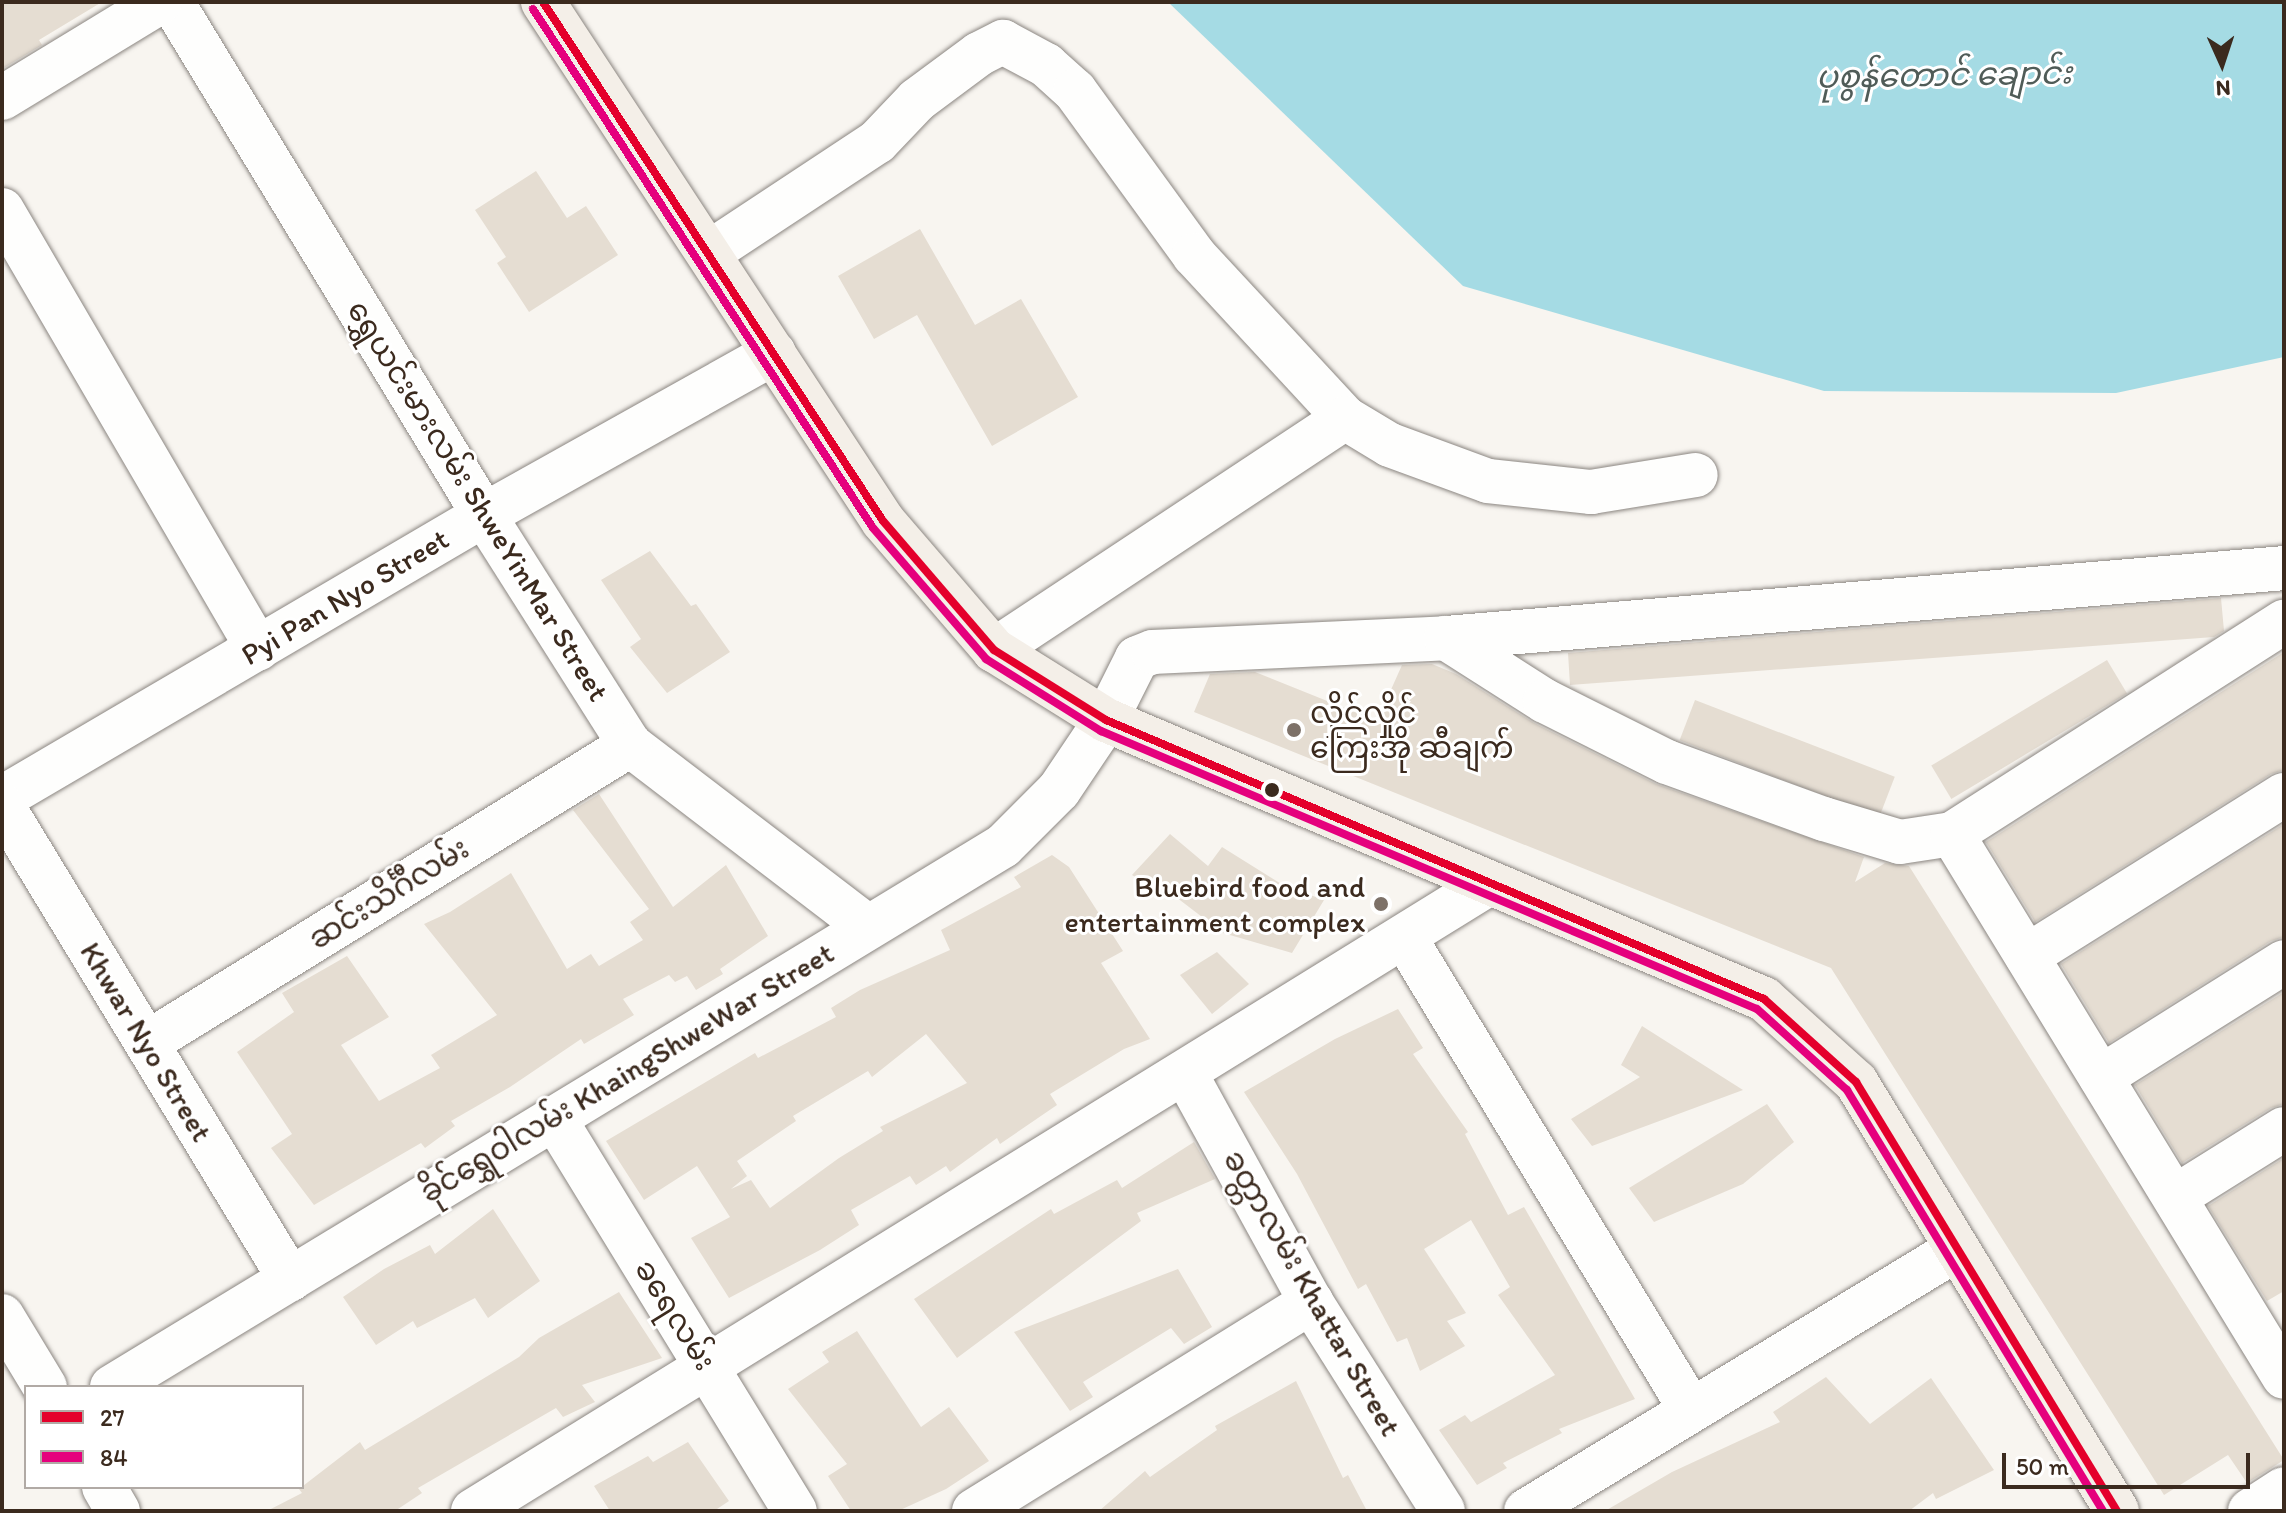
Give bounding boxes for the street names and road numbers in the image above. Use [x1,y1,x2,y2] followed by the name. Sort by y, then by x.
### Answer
[340,294,616,708] street label: ရွှေယင်းမားလမ်း ShweYinMar Street
[234,521,456,673] street label: Pyi Pan Nyo Street
[302,831,476,957] street label: ဆင်းသိင်္ဂီလမ်း
[414,935,840,1211] street label: ခိုင်ရွှေဝါလမ်း KhaingShweWar Street
[72,936,220,1148] street label: Khwar Nyo Street
[1216,1144,1408,1442] street label: ခတ္တာလမ်း Khattar Street
[627,1253,723,1377] street label: ခရေလမ်း

